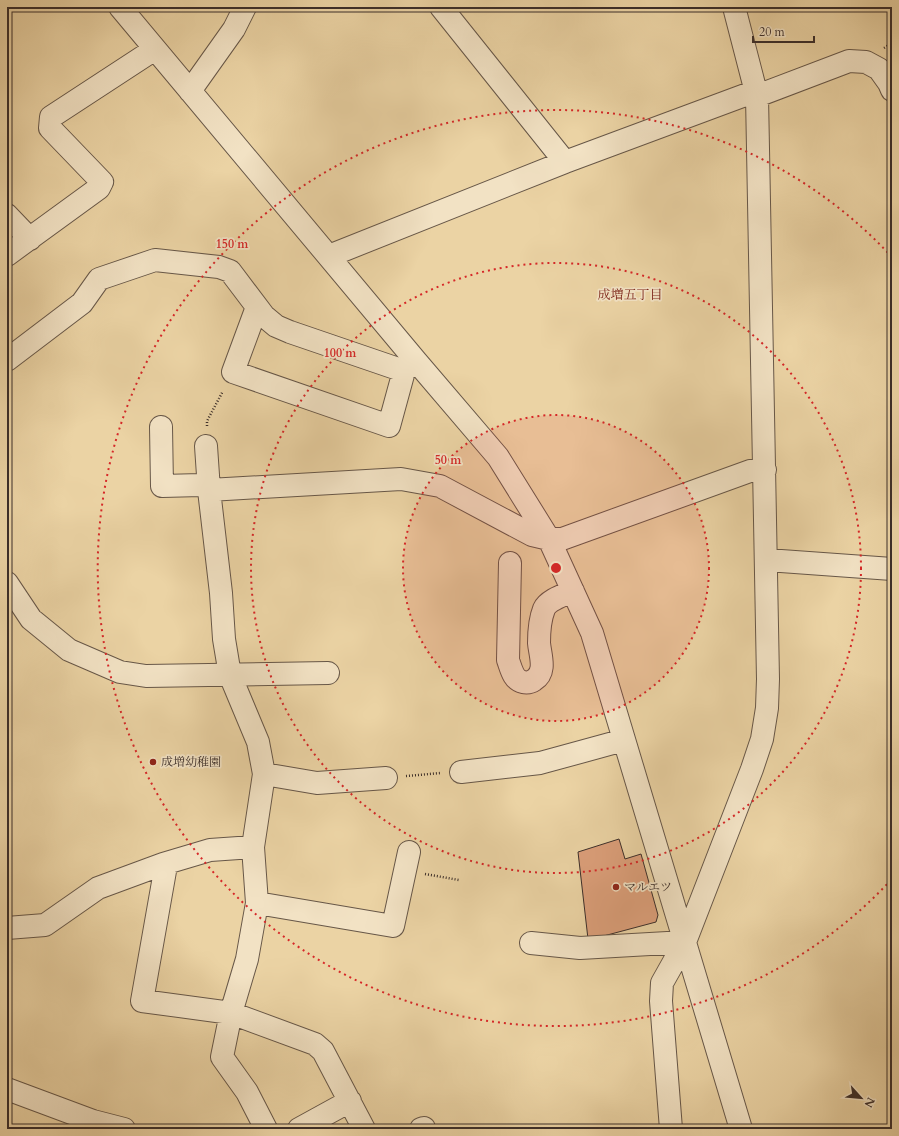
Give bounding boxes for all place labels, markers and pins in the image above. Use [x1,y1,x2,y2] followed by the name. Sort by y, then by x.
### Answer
[549,561,563,575] centre of rings
[161,754,221,770] place label: 成増幼稚園
[148,757,158,767] marker: 成増幼稚園
[624,879,672,895] place label: マルエツ
[611,882,621,892] marker: マルエツ

